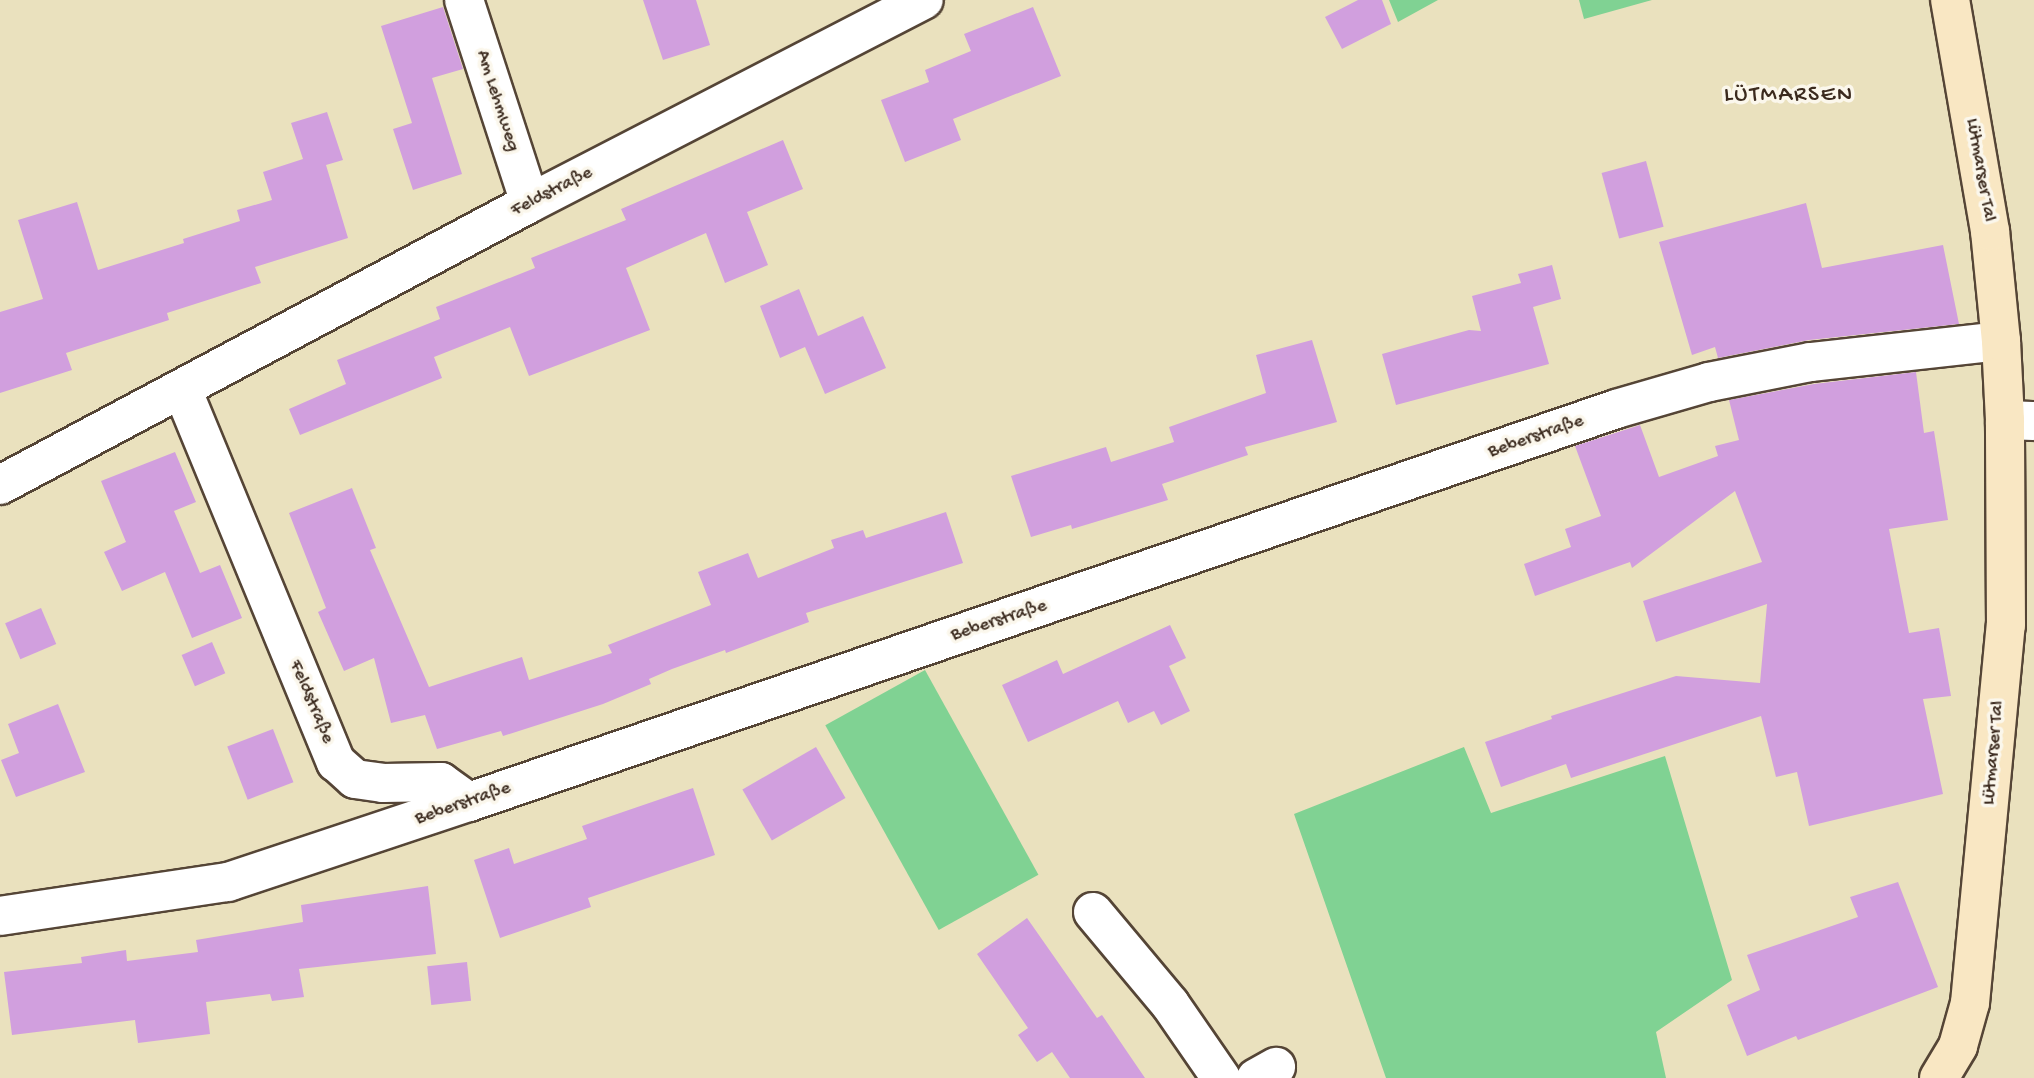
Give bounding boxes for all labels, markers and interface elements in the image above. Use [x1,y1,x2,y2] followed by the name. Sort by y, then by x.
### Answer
[470,48,524,154] street label: Am Lehmweg
[1725,82,1853,110] district label: LÜTMARSEN
[1960,117,2000,223] street label: Lütmarser Tal
[508,162,596,222] street label: Feldstraße
[1485,410,1587,464] street label: Beberstraße
[948,595,1050,647] street label: Beberstraße
[283,657,339,747] street label: Feldstraße
[1978,700,2010,806] street label: Lütmarser Tal
[412,777,514,831] street label: Beberstraße

